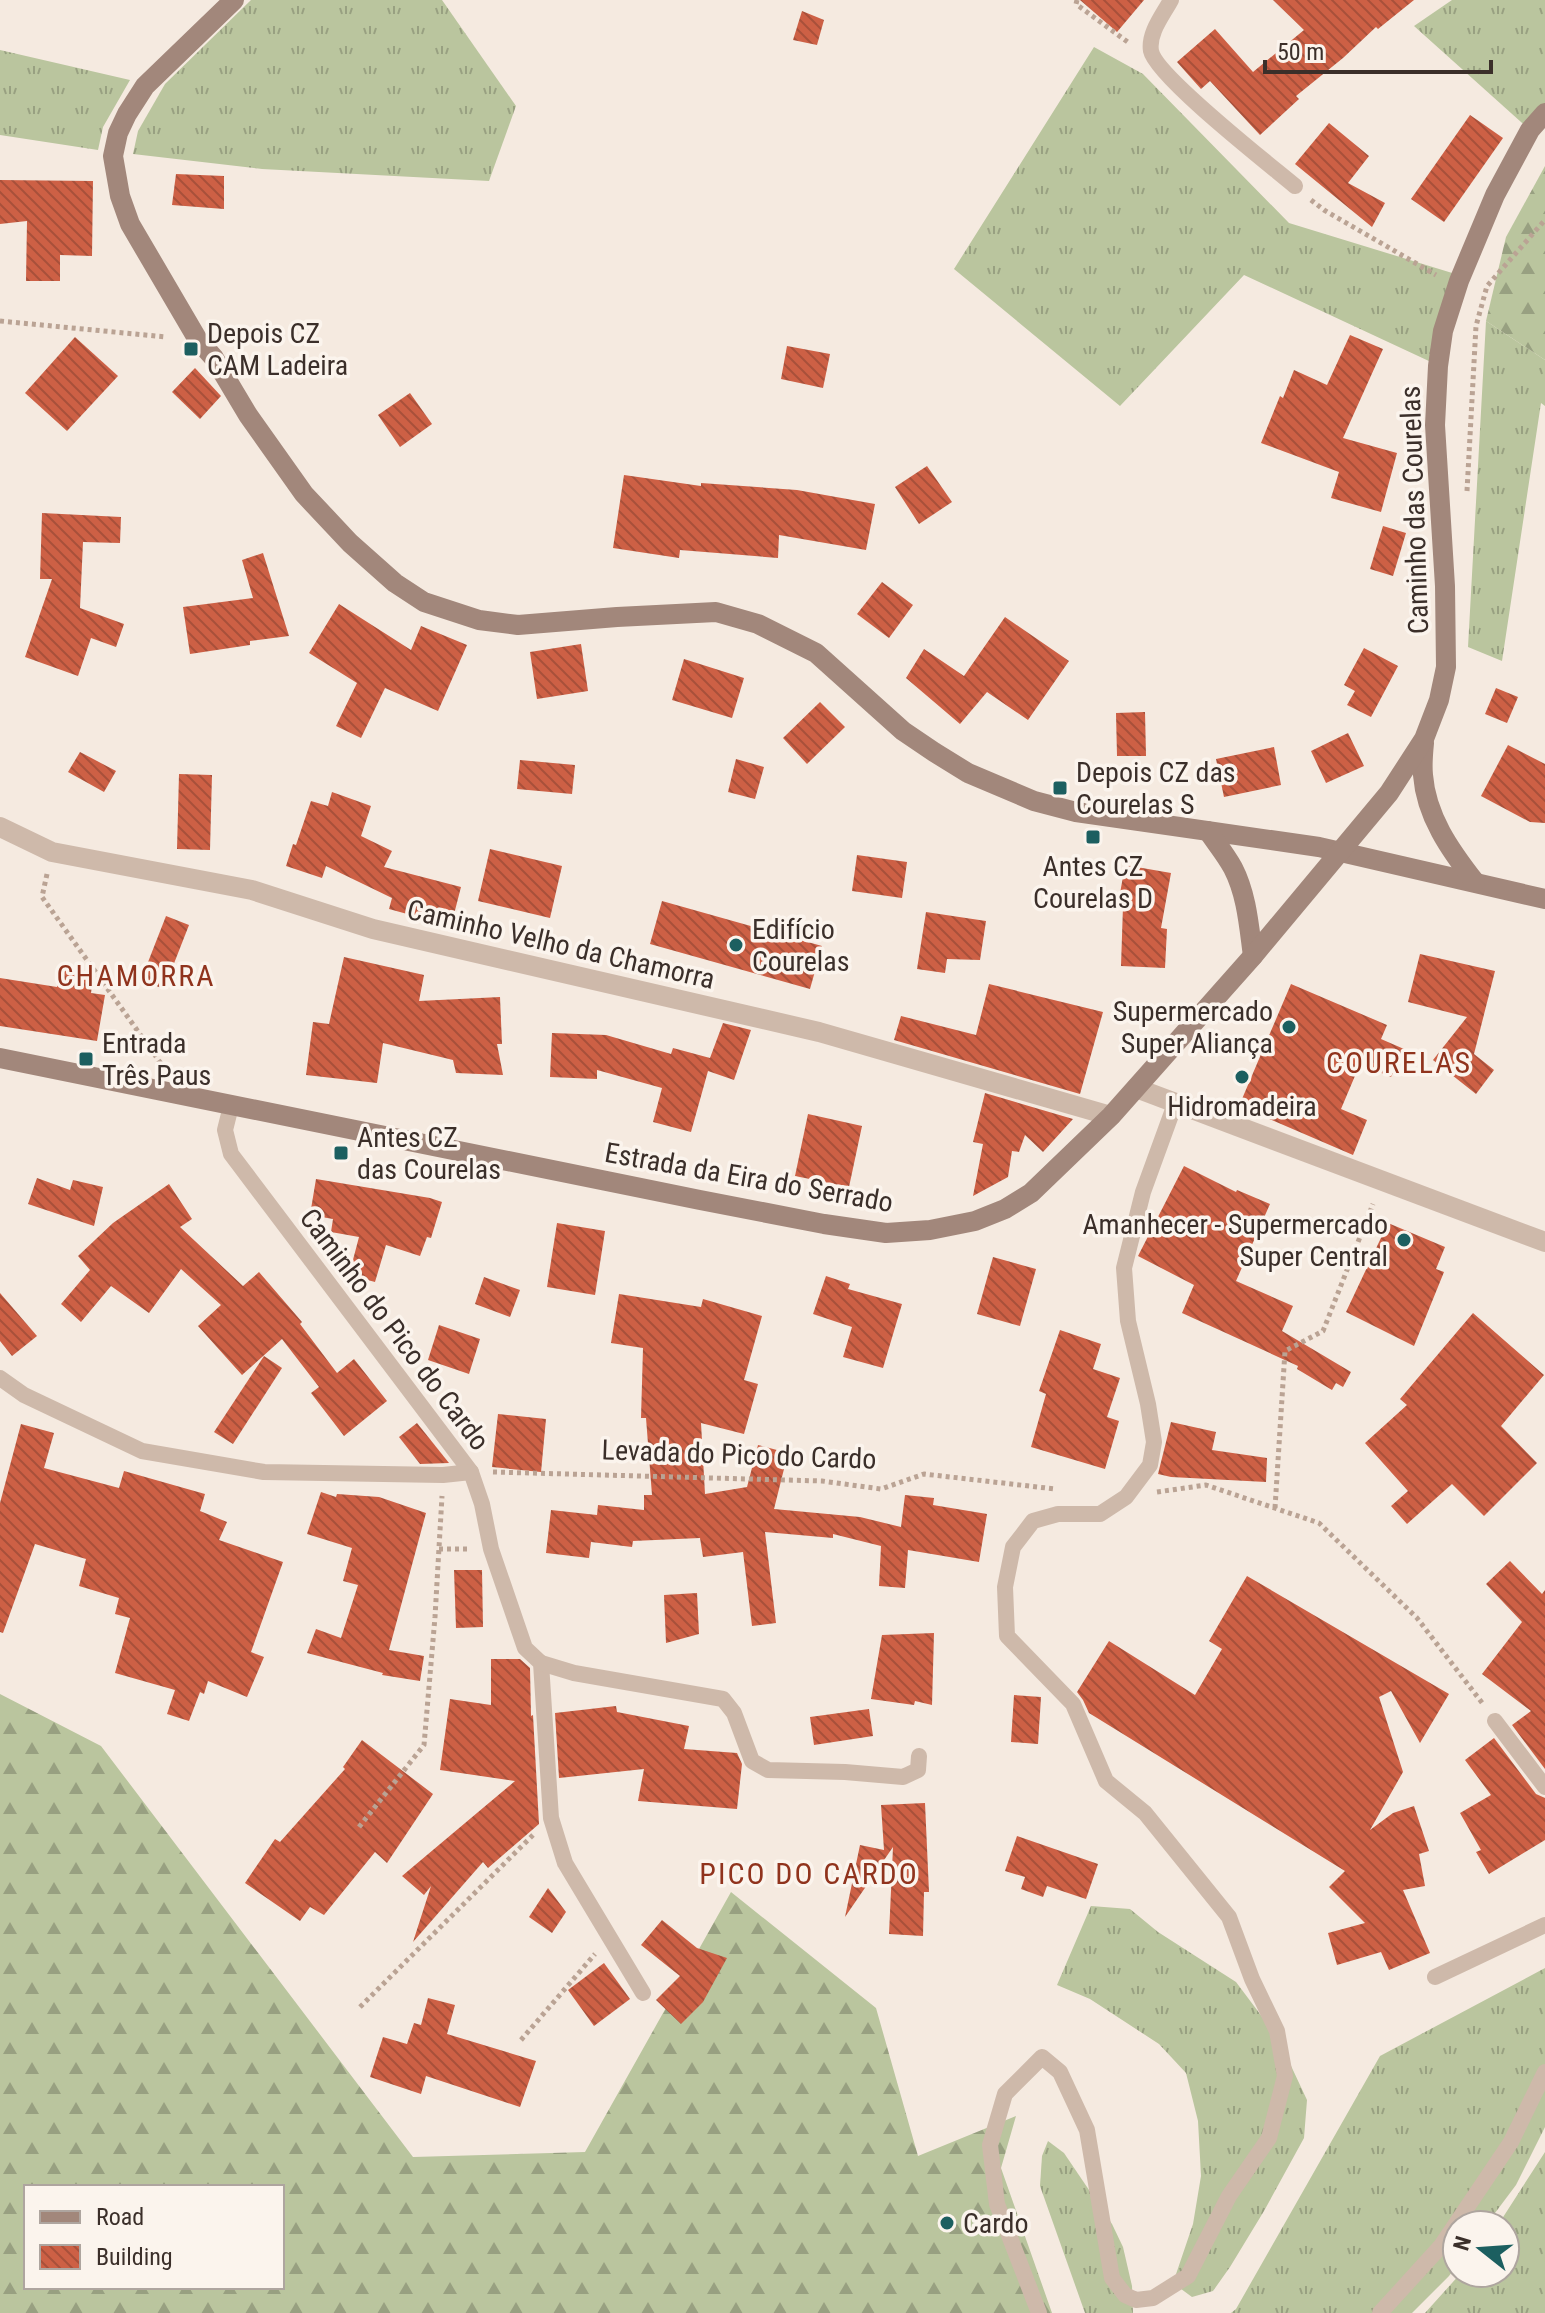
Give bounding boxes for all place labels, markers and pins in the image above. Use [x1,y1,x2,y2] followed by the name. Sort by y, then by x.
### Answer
[207,317,348,382] place label: Depois CZ CAM Ladeira
[182,340,200,358] marker: Depois CZ CAM Ladeira
[1076,756,1236,821] place label: Depois CZ das Courelas S
[1051,779,1069,797] marker: Depois CZ das Courelas S
[1084,828,1102,846] marker: Antes CZ Courelas D
[1033,850,1153,915] place label: Antes CZ Courelas D
[752,913,849,978] place label: Edifício Courelas
[727,936,745,954] marker: Edifício Courelas
[1113,995,1273,1060] place label: Supermercado Super Aliança
[1280,1018,1298,1036] marker: Supermercado Super Aliança
[102,1027,211,1092] place label: Entrada Três Paus
[77,1050,95,1068] marker: Entrada Três Paus
[1233,1068,1251,1086] marker: Hidromadeira
[1167,1090,1317,1123] place label: Hidromadeira
[357,1121,501,1186] place label: Antes CZ das Courelas
[332,1144,350,1162] marker: Antes CZ das Courelas
[1082,1208,1388,1273] place label: Amanhecer - Supermercado Super Central
[1395,1231,1413,1249] marker: Amanhecer - Supermercado Super Central
[963,2207,1029,2240] place label: Cardo
[938,2214,956,2232] marker: Cardo

